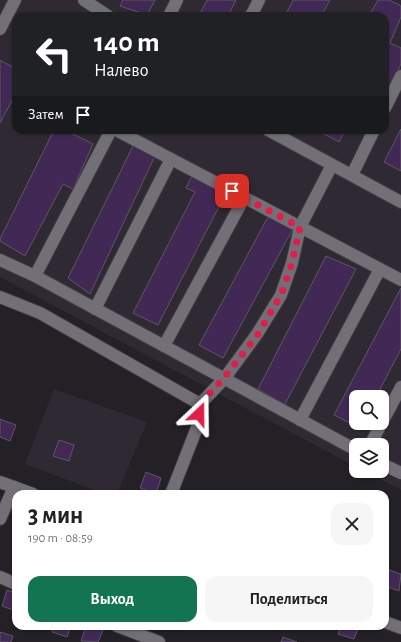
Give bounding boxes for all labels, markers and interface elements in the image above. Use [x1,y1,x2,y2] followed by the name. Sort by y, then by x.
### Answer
[28,28,80,80] icon: left
[94,29,160,57] text: 140 m
[94,62,148,80] text: Налево
[72,104,94,126] icon: arrive
[28,107,64,122] text: Затем
[215,174,249,208] pin
[221,180,243,202] icon: arrive
[349,390,389,478] map controls
[349,390,389,430] button: search
[178,393,220,435] position arrow
[349,438,389,478] button: layers
[331,503,373,545] button: close
[28,504,83,528] text: 3 мин
[28,532,93,545] text: 190 m · 08:59
[28,576,197,622] button: Выход
[205,576,373,622] button: Поделиться

